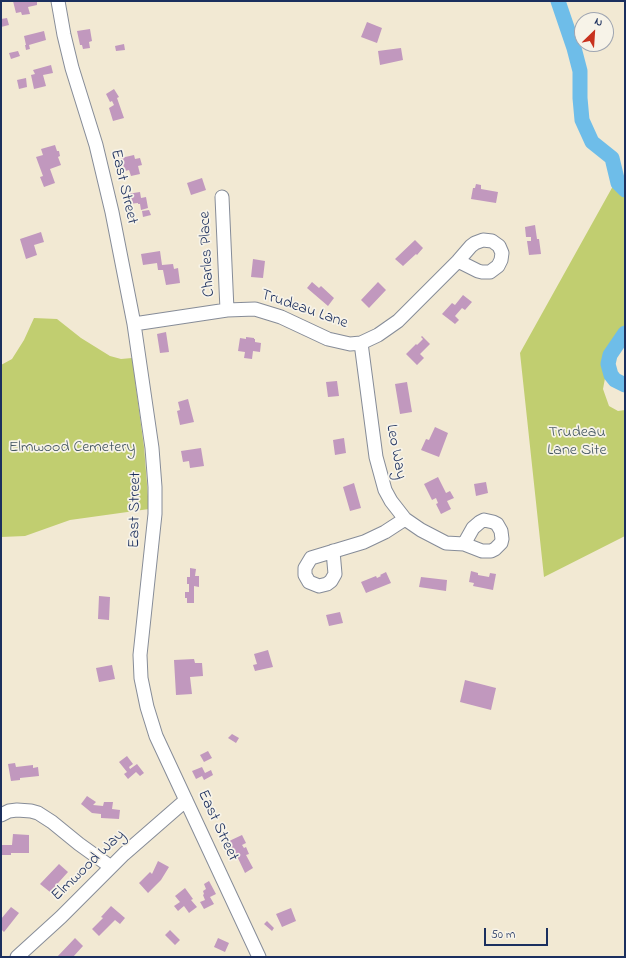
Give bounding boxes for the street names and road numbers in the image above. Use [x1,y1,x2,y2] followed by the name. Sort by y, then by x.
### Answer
[105,148,141,226] street label: East Street
[196,211,220,297] street label: Charles Place
[258,286,350,334] street label: Trudeau Lane
[380,423,410,481] street label: Leo Way
[126,472,146,548] street label: East Street
[192,787,242,865] street label: East Street
[48,826,130,906] street label: Elmwood Way

